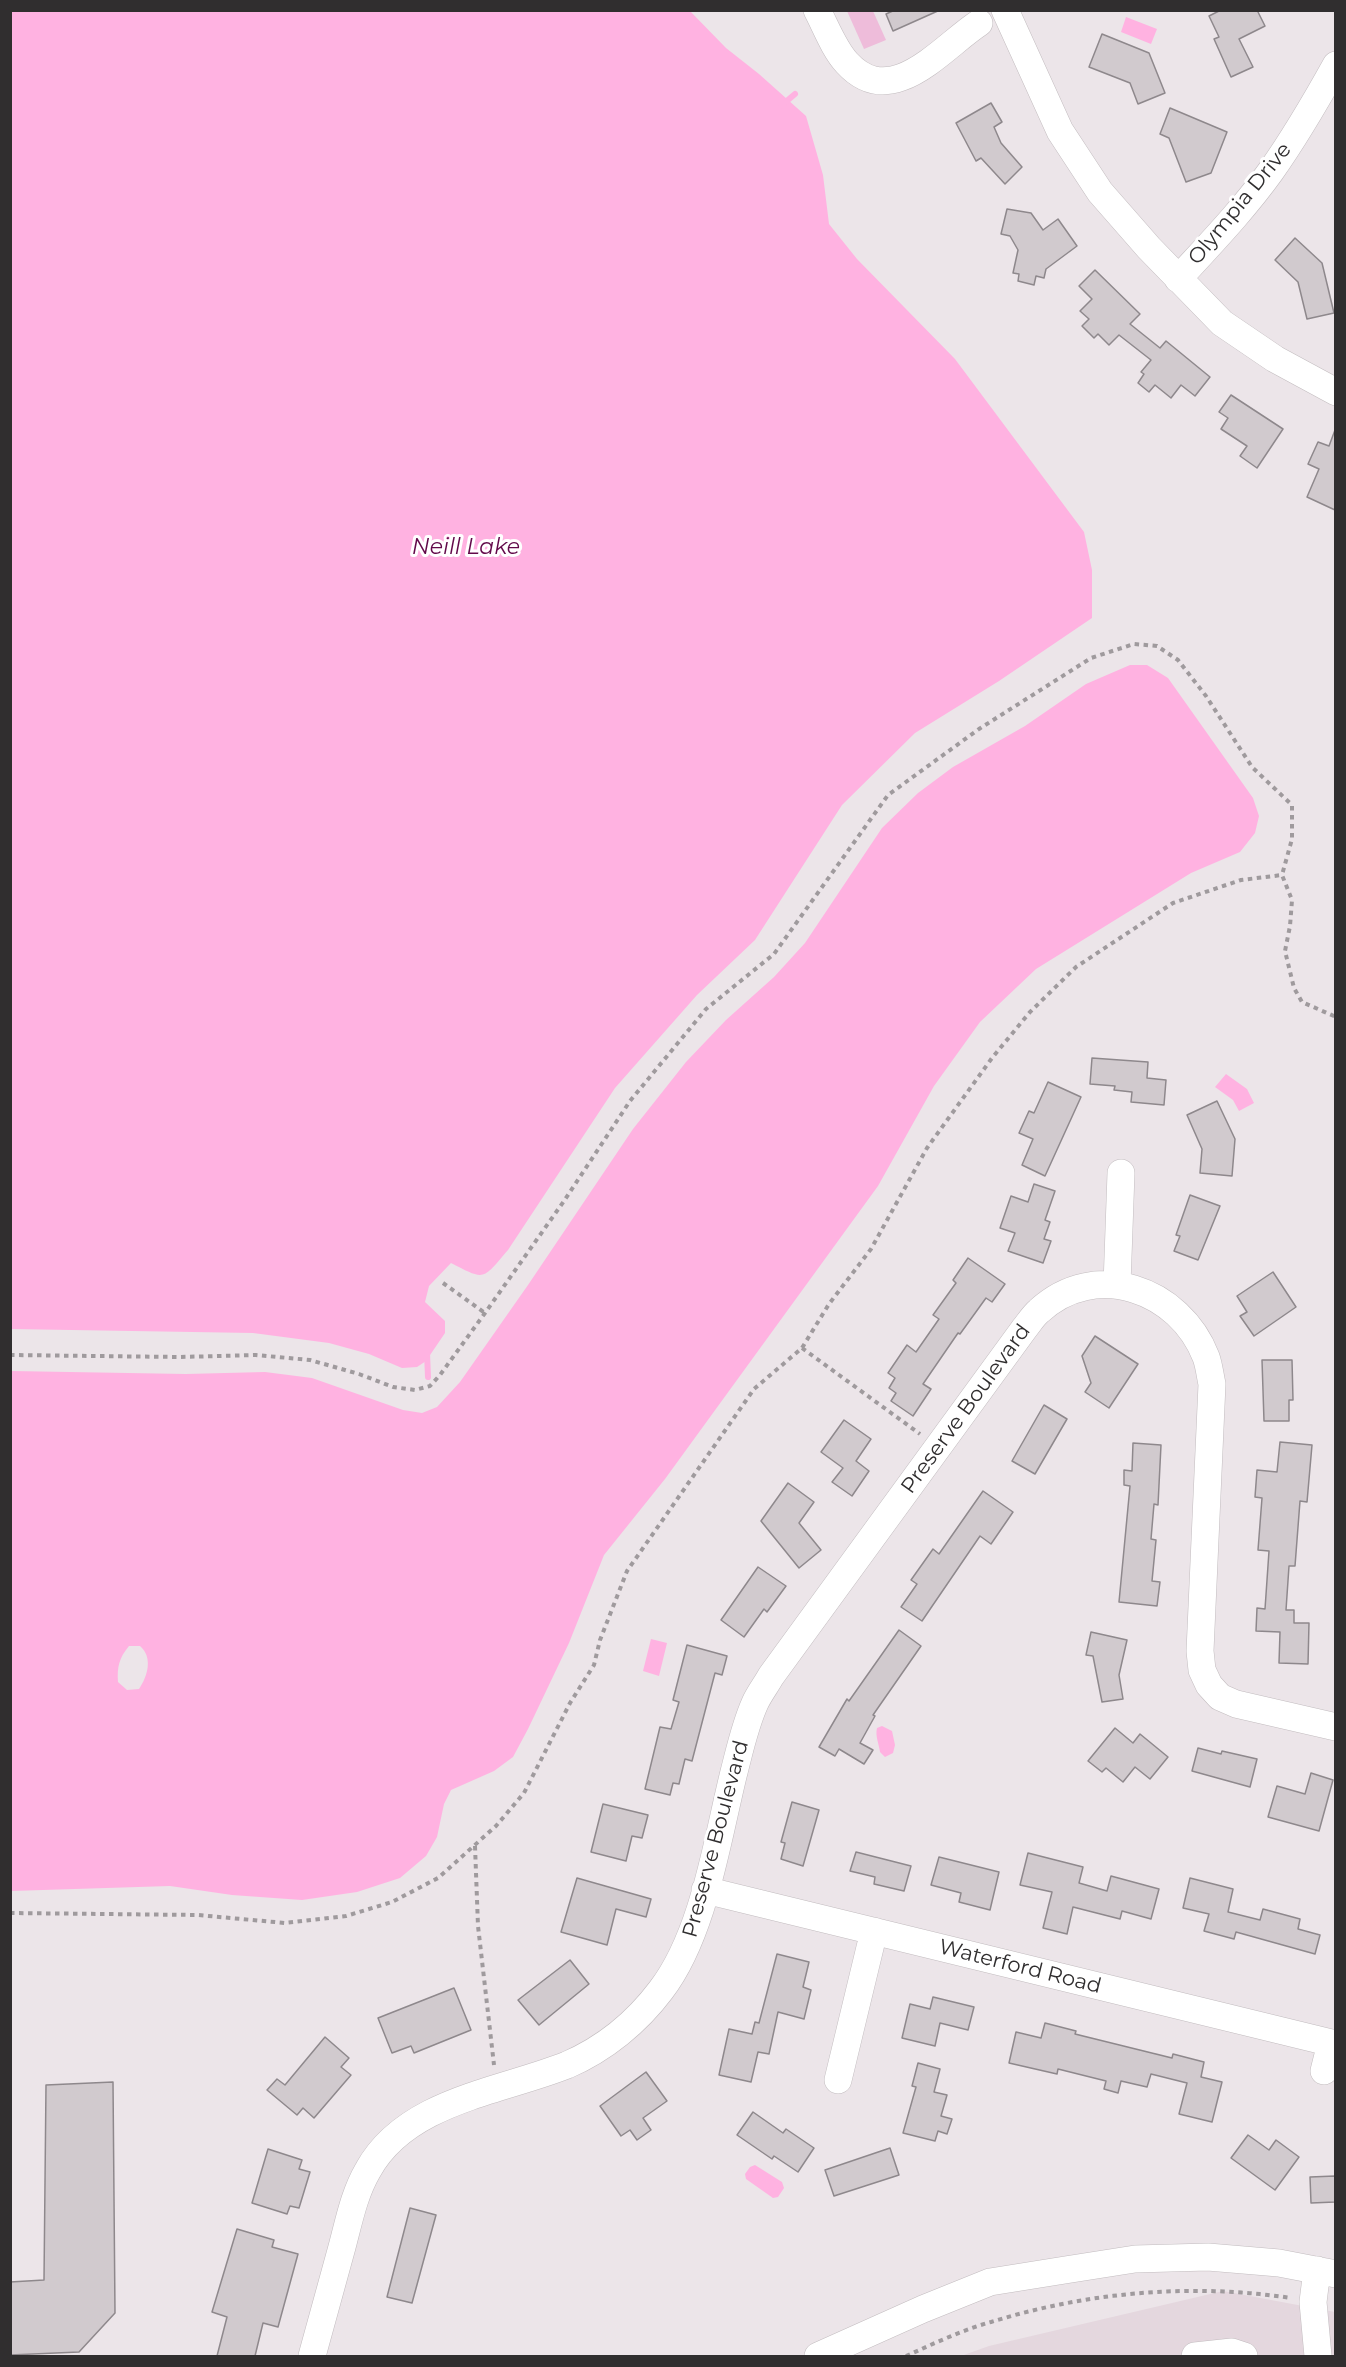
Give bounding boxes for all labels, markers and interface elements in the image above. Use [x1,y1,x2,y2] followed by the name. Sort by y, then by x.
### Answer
[1183,138,1297,270] street label: Olympia Drive
[412,535,520,561] water label: Neill Lake
[896,1319,1036,1499] street label: Preserve Boulevard
[678,1738,754,1940] street label: Preserve Boulevard
[936,1935,1104,1999] street label: Waterford Road

